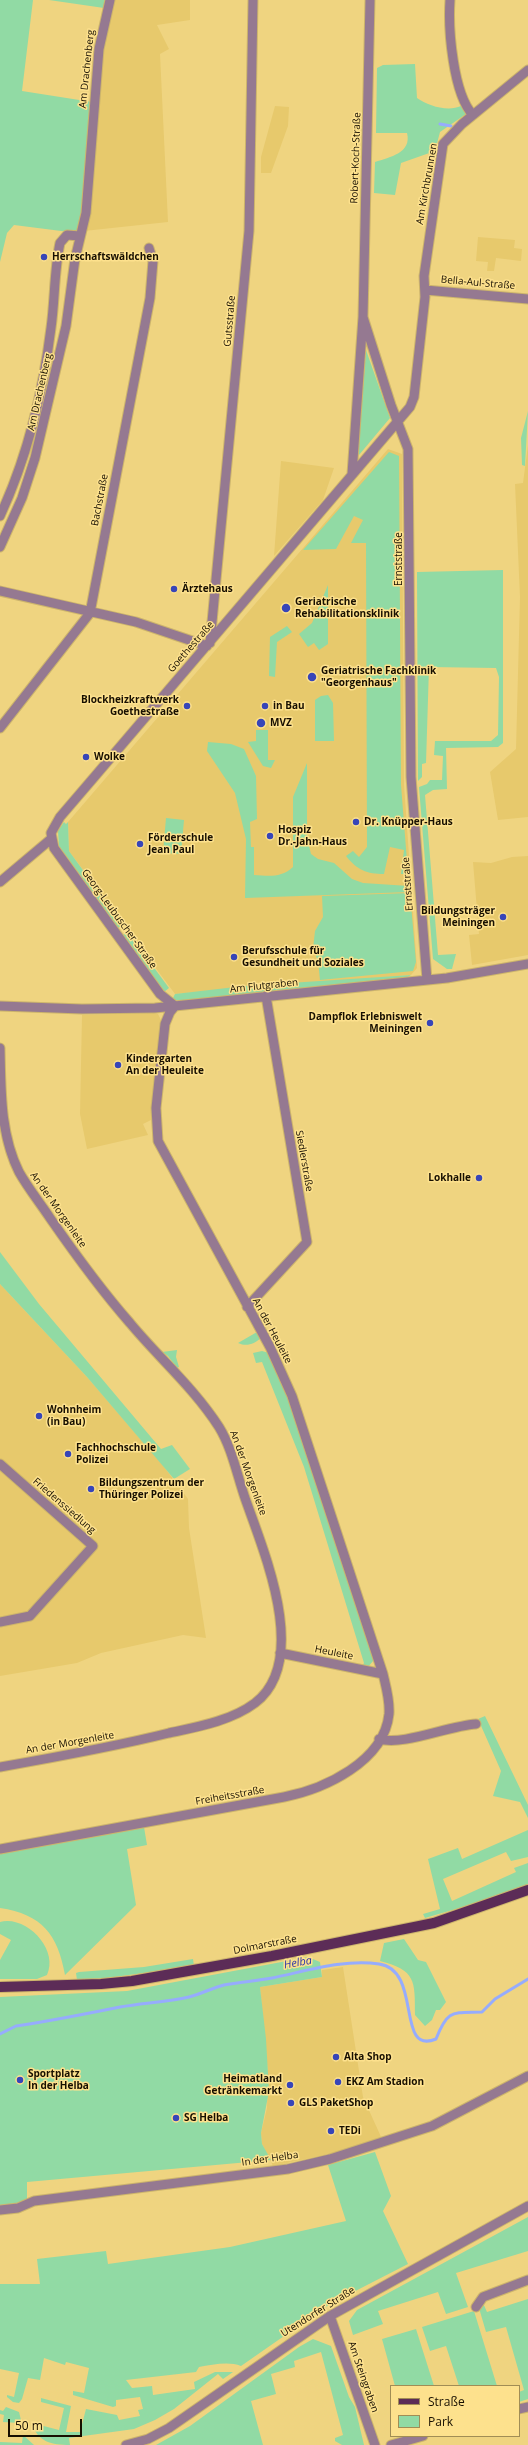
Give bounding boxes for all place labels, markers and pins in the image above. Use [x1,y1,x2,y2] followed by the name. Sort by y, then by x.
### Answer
[52,251,159,263] place label: Herrschaftswäldchen
[39,252,49,262] marker: Herrschaftswäldchen
[182,583,233,595] place label: Ärztehaus
[169,584,179,594] marker: Ärztehaus
[295,596,399,620] place label: Geriatrische Rehabilitationsklinik
[280,602,292,614] marker: Geriatrische Rehabilitationsklinik
[321,665,436,688] place label: Geriatrische Fachklinik "Georgenhaus"
[306,671,318,683] marker: Geriatrische Fachklinik "Georgenhaus"
[81,694,179,718] place label: Blockheizkraftwerk Goethestraße
[273,700,305,712] place label: in Bau
[182,701,192,711] marker: Blockheizkraftwerk Goethestraße
[260,701,270,711] marker: in Bau
[255,717,267,729] marker: MVZ
[270,717,292,729] place label: MVZ
[94,751,125,763] place label: Wolke
[81,752,91,762] marker: Wolke
[364,816,453,828] place label: Dr. Knüpper-Haus
[351,817,361,827] marker: Dr. Knüpper-Haus
[278,824,347,848] place label: Hospiz Dr.-Jahn-Haus
[265,831,275,841] marker: Hospiz Dr.-Jahn-Haus
[148,832,213,856] place label: Förderschule Jean Paul
[135,839,145,849] marker: Förderschule Jean Paul
[421,905,495,928] place label: Bildungsträger Meiningen
[498,912,508,922] marker: Bildungsträger Meiningen
[242,945,364,968] place label: Berufsschule für Gesundheit und Soziales
[229,952,239,962] marker: Berufsschule für Gesundheit und Soziales
[309,1011,422,1034] place label: Dampflok Erlebniswelt Meiningen
[425,1018,435,1028] marker: Dampflok Erlebniswelt Meiningen
[126,1053,204,1076] place label: Kindergarten An der Heuleite
[113,1060,123,1070] marker: Kindergarten An der Heuleite
[428,1172,471,1184] place label: Lokhalle
[474,1173,484,1183] marker: Lokhalle
[47,1404,101,1428] place label: Wohnheim (in Bau)
[34,1411,44,1421] marker: Wohnheim (in Bau)
[76,1442,156,1466] place label: Fachhochschule Polizei
[63,1449,73,1459] marker: Fachhochschule Polizei
[99,1477,204,1500] place label: Bildungszentrum der Thüringer Polizei
[86,1484,96,1494] marker: Bildungszentrum der Thüringer Polizei
[344,2051,392,2063] place label: Alta Shop
[331,2052,341,2062] marker: Alta Shop
[28,2068,89,2092] place label: Sportplatz In der Helba
[204,2073,282,2096] place label: Heimatland Getränkemarkt
[15,2075,25,2085] marker: Sportplatz In der Helba
[346,2076,424,2088] place label: EKZ Am Stadion
[333,2077,343,2087] marker: EKZ Am Stadion
[285,2080,295,2090] marker: Heimatland Getränkemarkt
[299,2097,373,2109] place label: GLS PaketShop
[286,2098,296,2108] marker: GLS PaketShop
[184,2112,228,2124] place label: SG Helba
[171,2113,181,2123] marker: SG Helba
[339,2125,361,2137] place label: TEDi
[326,2126,336,2136] marker: TEDi

